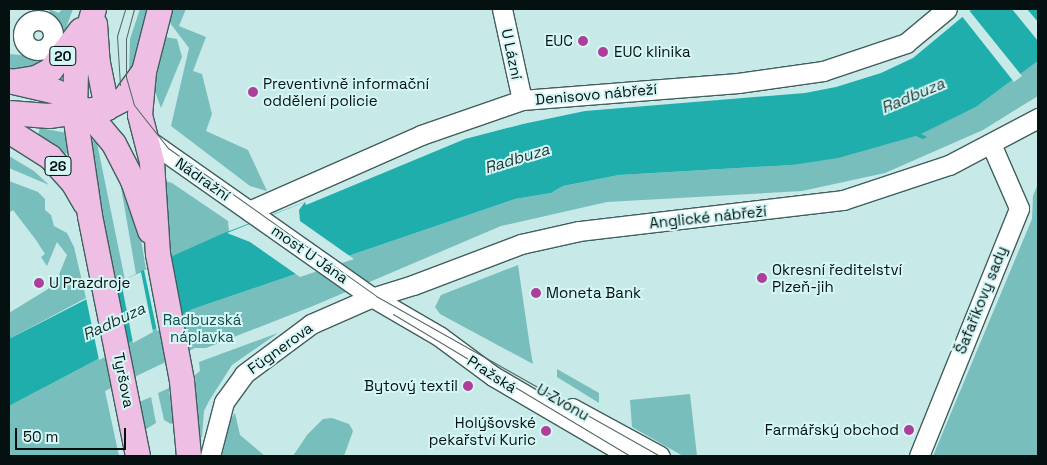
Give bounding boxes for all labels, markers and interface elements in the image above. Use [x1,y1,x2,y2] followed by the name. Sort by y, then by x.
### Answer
[498,27,526,81] street label: U Lázní
[545,32,573,50] place label: EUC
[577,35,589,47] marker: EUC
[614,43,691,61] place label: EUC klinika
[49,44,77,68] road number: 20
[596,45,610,59] marker: EUC klinika
[263,74,429,109] place label: Preventivně informační oddělení policie
[878,74,948,118] water label: Radbuza
[534,80,658,108] street label: Denisovo nábřeží
[247,86,259,98] marker: Preventivně informační oddělení policie
[482,140,552,178] water label: Radbuza
[44,154,72,178] road number: 26
[172,154,234,204] street label: Nádražní
[648,202,768,232] street label: Anglické nábřeží
[268,221,352,287] street label: most U Jána
[951,243,1011,357] street label: Šafaříkovy sady
[772,260,902,295] place label: Okresní ředitelství Plzeň-jih
[756,272,768,284] marker: Okresní ředitelství Plzeň-jih
[49,274,130,292] place label: U Prazdroje
[33,277,45,289] marker: U Prazdroje
[546,284,641,302] place label: Moneta Bank
[530,287,542,299] marker: Moneta Bank
[80,299,148,345] water label: Radbuza
[163,310,241,345] park label: Radbuzská náplavka
[244,318,316,378] street label: Fügnerova
[110,351,138,409] street label: Tyršova
[464,351,520,397] street label: Pražská
[364,377,458,395] place label: Bytový textil
[462,380,474,392] marker: Bytový textil
[534,380,592,424] street label: U Zvonu
[429,413,536,448] place label: Holýšovské pekařství Kuric
[18,418,129,450] scale bar
[765,421,899,439] place label: Farmářský obchod
[903,424,915,436] marker: Farmářský obchod
[540,425,552,437] marker: Holýšovské pekařství Kuric
[23,427,58,446] text: 50 m

